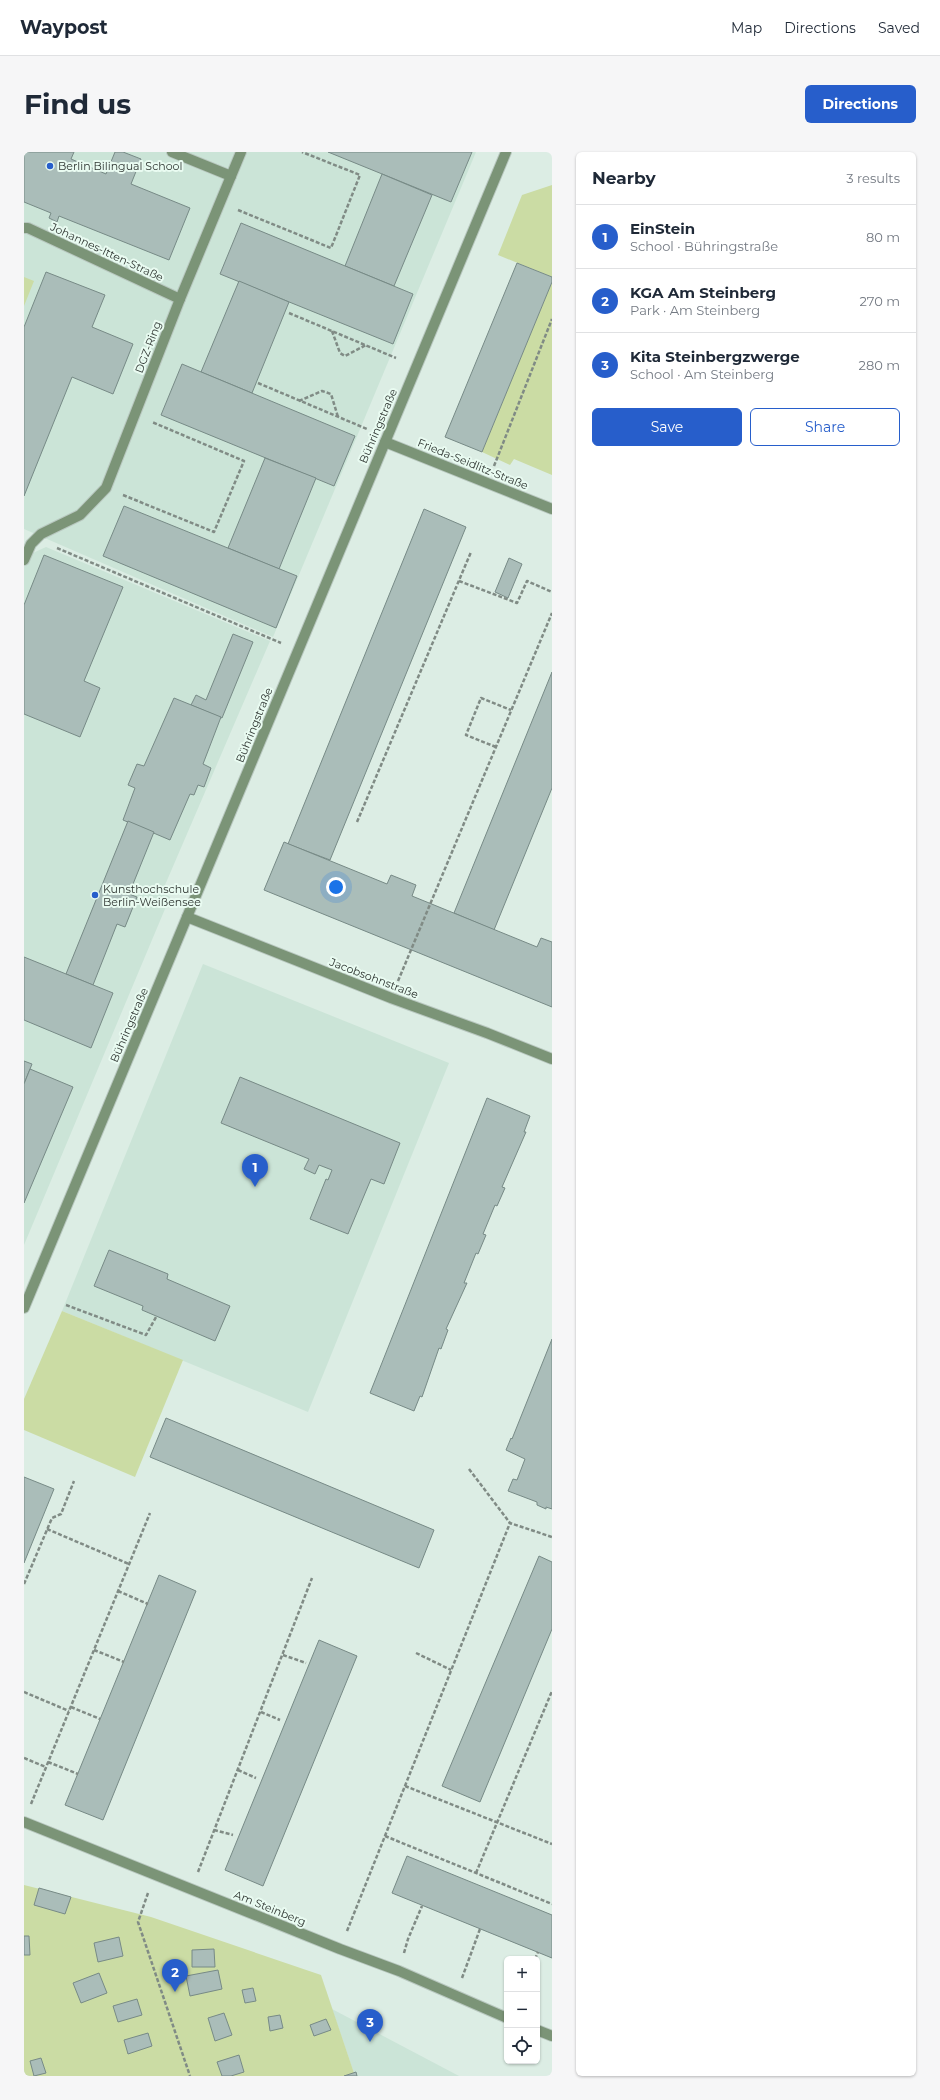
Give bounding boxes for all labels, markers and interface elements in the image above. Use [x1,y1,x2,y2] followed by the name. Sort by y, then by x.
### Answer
[20,16,108,39] text: Waypost
[731,19,762,37] text: Map
[784,19,856,37] text: Directions
[878,19,920,37] text: Saved
[805,85,916,123] button: Directions
[24,87,131,121] text: Find us
[58,159,182,173] place label: Berlin Bilingual School
[45,161,55,171] marker: Berlin Bilingual School
[592,168,656,188] text: Nearby
[846,170,900,186] text: 3 results
[47,219,166,285] street label: Johannes-Itten-Straße
[630,219,695,238] text: EinStein
[602,229,608,245] text: 1
[866,229,900,245] text: 80 m
[630,238,778,254] text: School · Bühringstraße
[630,283,776,302] text: KGA Am Steinberg
[601,293,609,309] text: 2
[859,293,900,309] text: 270 m
[630,302,760,318] text: Park · Am Steinberg
[132,319,164,375] street label: DGZ-Ring
[630,347,800,366] text: Kita Steinbergzwerge
[601,357,609,373] text: 3
[859,357,900,373] text: 280 m
[630,366,774,382] text: School · Am Steinberg
[356,386,400,465] street label: Bühringstraße
[592,408,742,446] button: Save
[750,408,900,446] button: Share
[416,435,531,493] street label: Frieda-Seidlitz-Straße
[233,685,276,765] street label: Bühringstraße
[326,877,346,897] your location
[103,882,201,909] place label: Kunsthochschule Berlin-Weißensee
[90,890,100,900] marker: Kunsthochschule Berlin-Weißensee
[327,954,421,1001] street label: Jacobsohnstraße
[107,985,151,1064] street label: Bühringstraße
[242,1154,268,1187] pin: 1
[232,1887,308,1929] street label: Am Steinberg
[504,1956,540,2064] map controls
[504,1956,540,1992] button: +
[162,1959,188,1992] pin: 2
[504,1992,540,2028] button: −
[357,2009,383,2042] pin: 3
[504,2028,540,2064] button: locate

